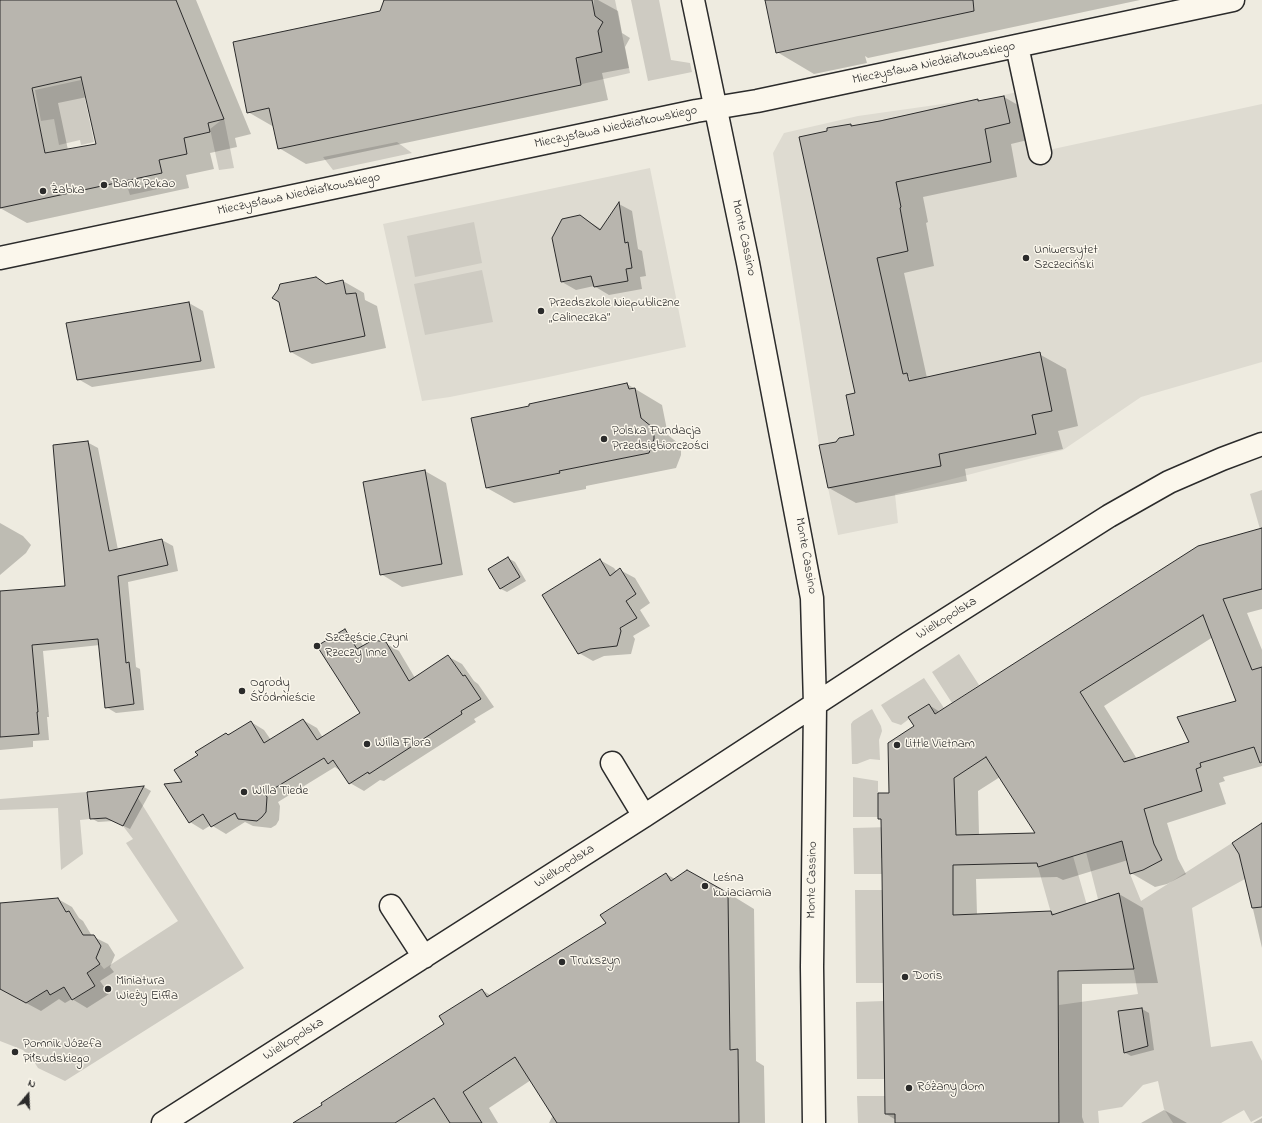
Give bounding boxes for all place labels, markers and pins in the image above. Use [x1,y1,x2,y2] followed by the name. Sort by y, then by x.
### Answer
[112,177,175,193] place label: Bank Pekao
[99,180,109,190] marker: Bank Pekao
[51,183,85,199] place label: Żabka
[38,186,48,196] marker: Żabka
[1034,243,1098,274] place label: Uniwersytet Szczeciński
[1021,253,1031,263] marker: Uniwersytet Szczeciński
[549,296,680,327] place label: Przedszkole Niepubliczne „Calineczka”
[536,306,546,316] marker: Przedszkole Niepubliczne „Calineczka”
[612,424,709,455] place label: Polska Fundacja Przedsiębiorczości
[599,434,609,444] marker: Polska Fundacja Przedsiębiorczości
[325,631,408,662] place label: Szczęście Czyni Rzeczy Inne
[312,641,322,651] marker: Szczęście Czyni Rzeczy Inne
[250,676,315,707] place label: Ogrody Śródmieście
[237,686,247,696] marker: Ogrody Śródmieście
[375,736,431,752] place label: Willa Flora
[905,737,975,753] place label: Little Vietnam
[362,739,372,749] marker: Willa Flora
[892,740,902,750] marker: Little Vietnam
[252,784,308,800] place label: Willa Tiede
[239,787,249,797] marker: Willa Tiede
[713,871,772,902] place label: Leśna kwiaciarnia
[700,881,710,891] marker: Leśna kwiaciarnia
[570,954,620,970] place label: Trukszyn
[557,957,567,967] marker: Trukszyn
[913,969,942,985] place label: Doris
[900,972,910,982] marker: Doris
[116,974,178,1005] place label: Miniatura Wieży Eiffla
[103,984,113,994] marker: Miniatura Wieży Eiffla
[23,1037,102,1068] place label: Pomnik Józefa Piłsudskiego
[10,1047,20,1057] marker: Pomnik Józefa Piłsudskiego
[917,1080,984,1096] place label: Różany dom
[904,1083,914,1093] marker: Różany dom

